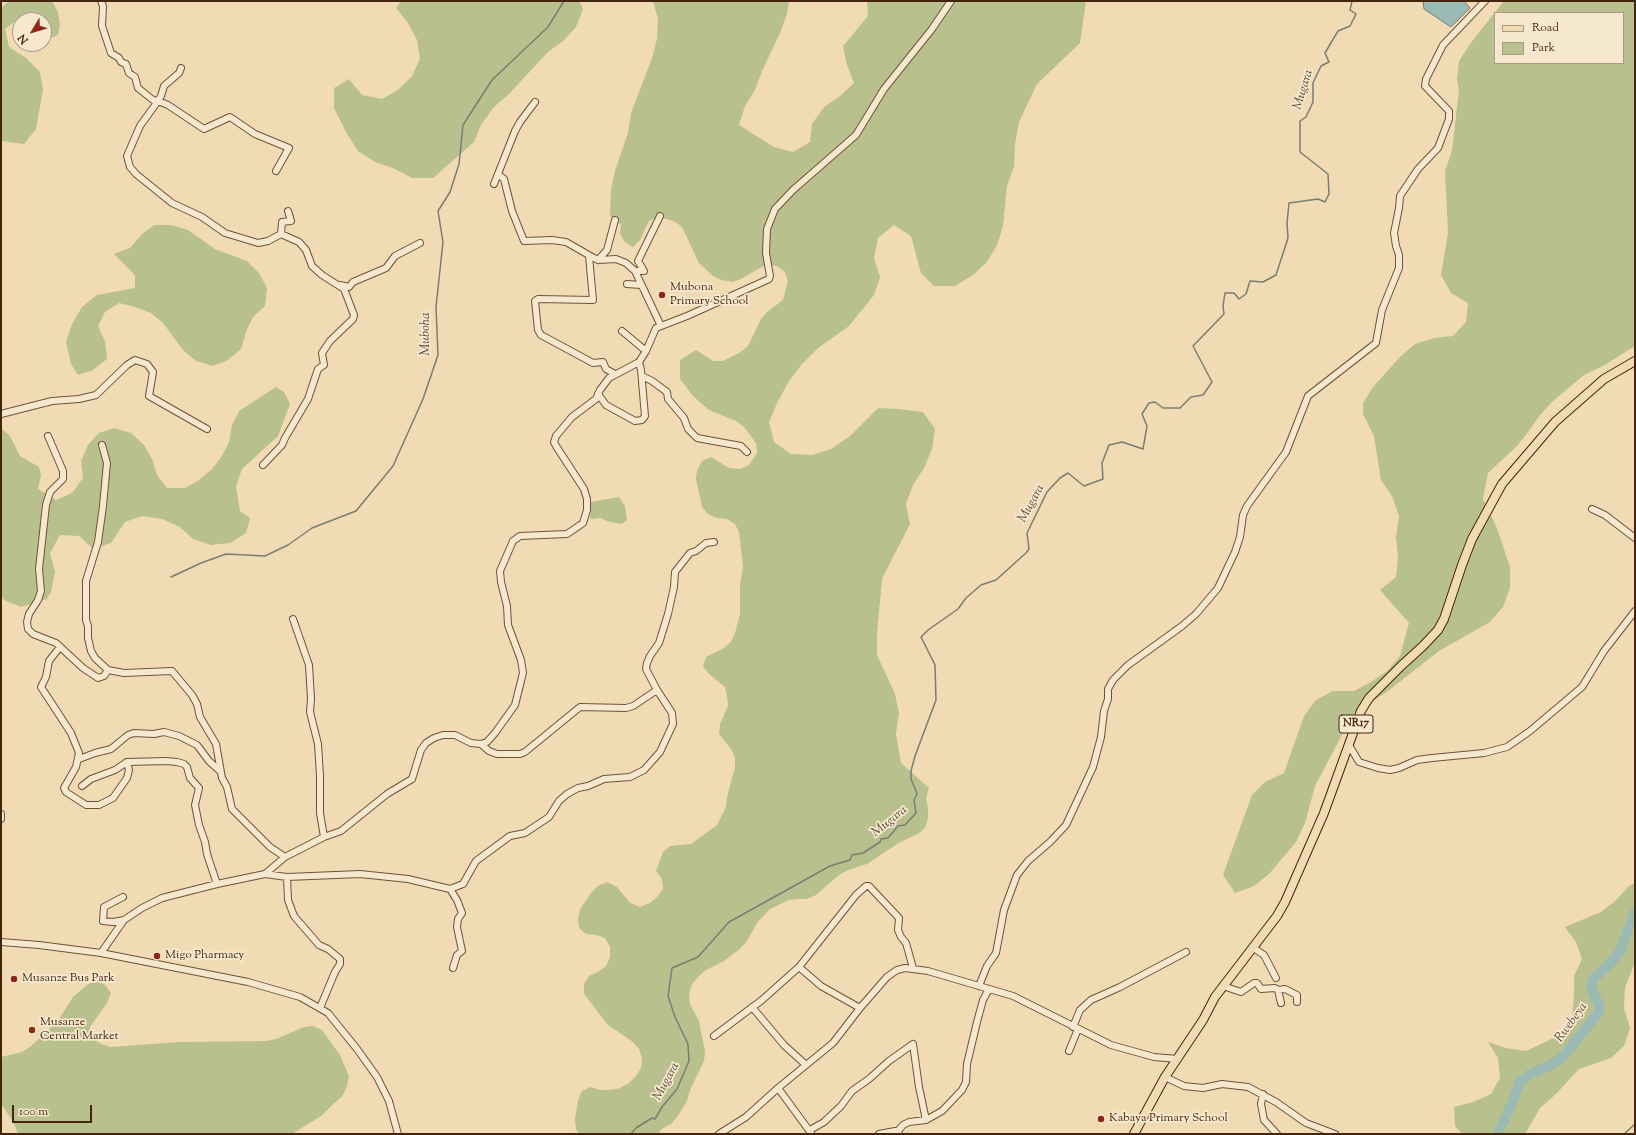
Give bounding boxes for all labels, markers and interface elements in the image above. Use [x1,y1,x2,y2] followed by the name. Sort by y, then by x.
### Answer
[12,12,52,52] north arrow
[1494,12,1624,64] legend
[1532,19,1559,37] text: Road
[14,30,32,47] text: N
[1532,39,1555,57] text: Park
[1291,68,1317,112] water label: Mugara
[670,281,749,309] place label: Mubona Primary School
[657,290,667,300] marker: Mubona Primary School
[419,312,435,356] water label: Muboha
[1015,482,1049,526] water label: Mugara
[1339,715,1373,733] road number: NR17
[869,803,911,841] water label: Mugara
[165,949,244,963] place label: Migo Pharmacy
[152,951,162,961] marker: Migo Pharmacy
[22,972,114,986] place label: Musanze Bus Park
[9,974,19,984] marker: Musanze Bus Park
[1552,1000,1592,1046] water label: Rwebeya
[40,1016,119,1044] place label: Musanze Central Market
[27,1025,37,1035] marker: Musanze Central Market
[650,1060,684,1104] water label: Mugara
[14,1097,94,1123] scale bar
[19,1103,48,1121] text: 100 m
[1109,1112,1228,1126] place label: Kabaya Primary School
[1096,1114,1106,1124] marker: Kabaya Primary School

